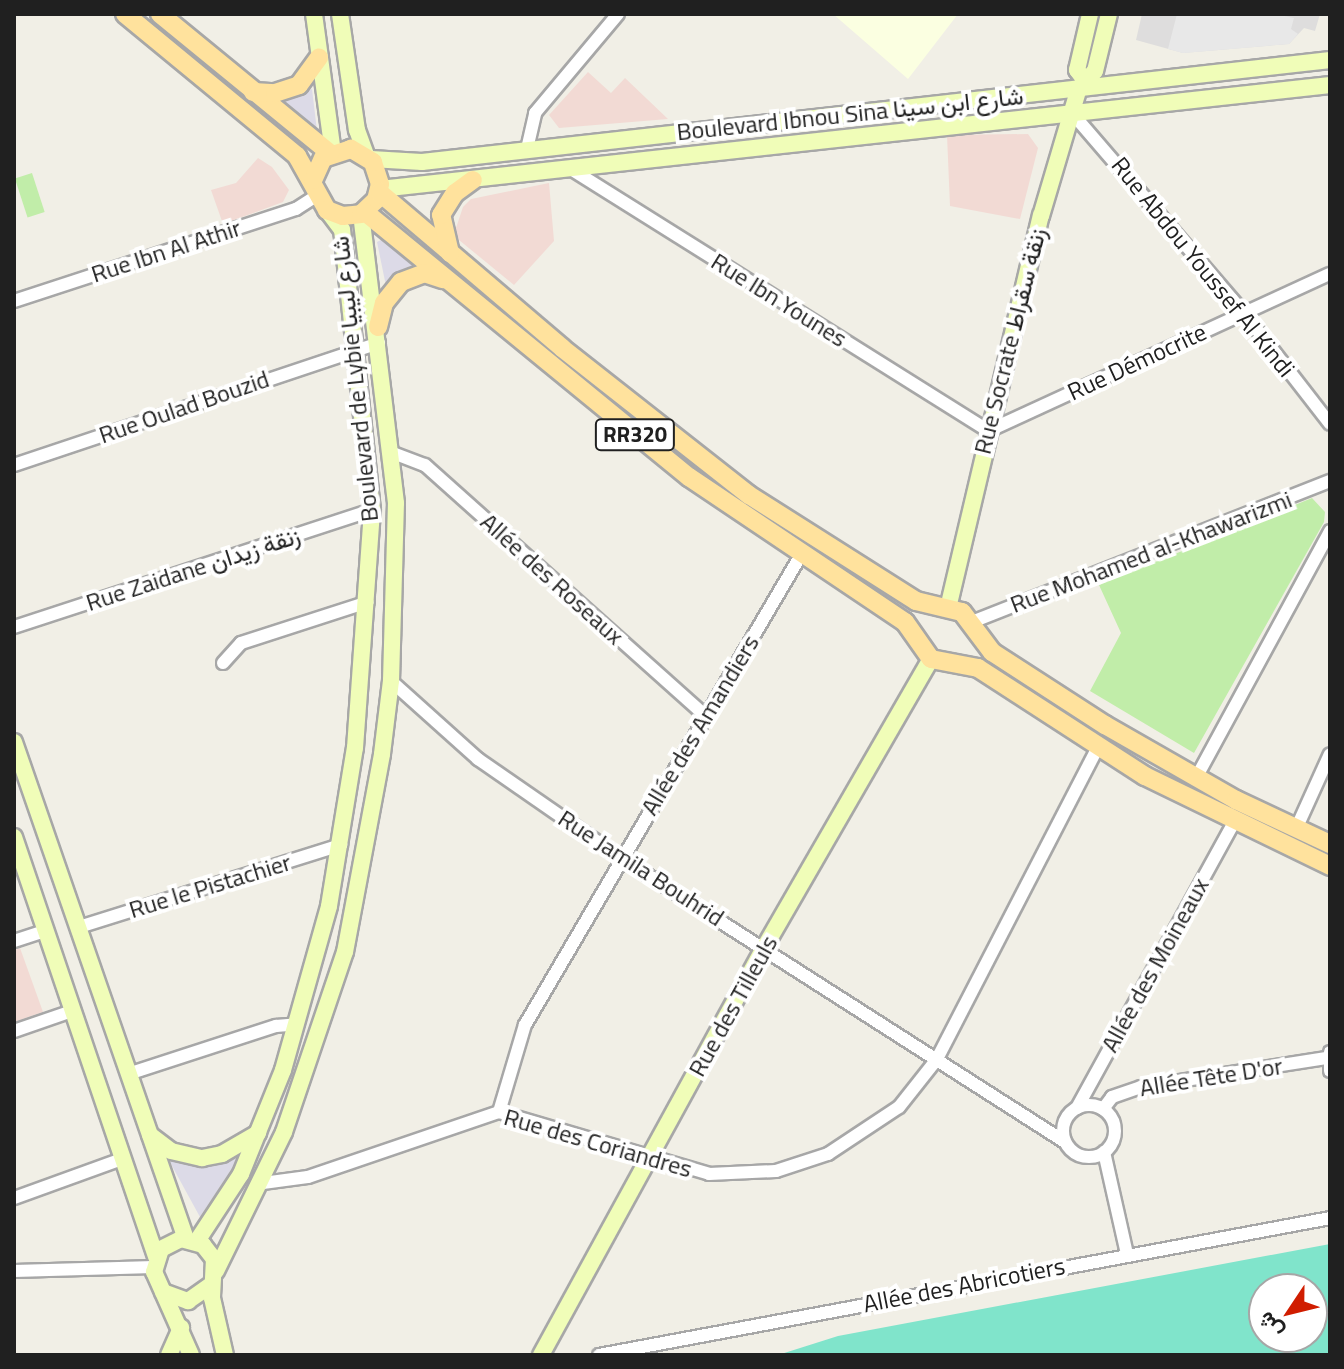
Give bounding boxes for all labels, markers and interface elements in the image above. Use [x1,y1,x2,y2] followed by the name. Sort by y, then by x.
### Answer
[675,81,1025,147] street label: Boulevard Ibnou Sina شارع ابن سينا
[1105,151,1301,383] street label: Rue Abdou Youssef Al Kindi
[88,213,244,289] street label: Rue Ibn Al Athir
[968,225,1052,457] street label: Rue Socrate زنقة سقراط
[326,235,384,523] street label: Boulevard de Lybie شارع ليبيا
[706,247,852,353] street label: Rue Ibn Younes
[1063,317,1211,407] street label: Rue Démocrite
[95,364,273,450] street label: Rue Oulad Bouzid
[593,417,677,453] road number: RR320
[1006,485,1296,619] street label: Rue Mohamed al-Khawarizmi
[475,507,629,651] street label: Allée des Roseaux
[82,521,304,617] street label: Rue Zaidane زنقة زيدان
[635,630,765,820] street label: Allée des Amandiers
[553,804,729,932] street label: Rue Jamila Bouhrid
[125,848,295,924] street label: Rue le Pistachier
[1095,873,1215,1057] street label: Allée des Moineaux
[682,931,784,1081] street label: Rue des Tilleuls
[1137,1051,1285,1103] street label: Allée Tête D'or
[501,1102,695,1184] street label: Rue des Coriandres
[861,1251,1067,1319] street label: Allée des Abricotiers
[1248,1273,1328,1353] north arrow
[1248,1305,1291,1346] text: ش

